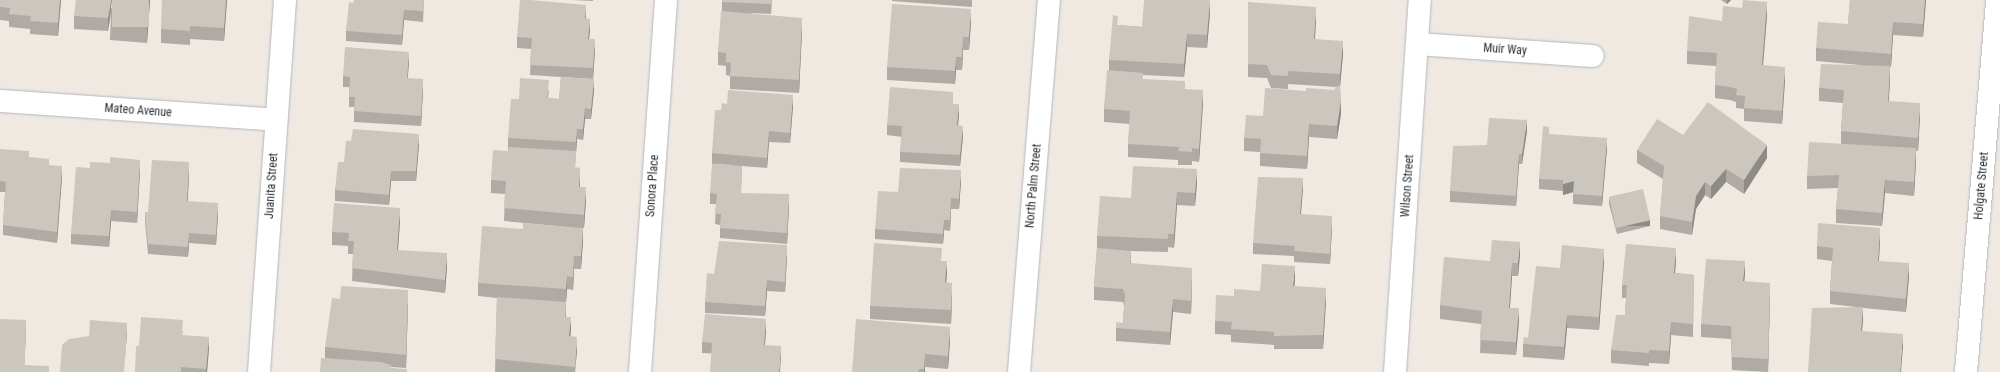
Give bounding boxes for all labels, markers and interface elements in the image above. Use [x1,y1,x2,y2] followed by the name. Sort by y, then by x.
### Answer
[1483,41,1527,59] street label: Muir Way
[104,101,172,121] street label: Mateo Avenue
[1023,143,1045,229] street label: North Palm Street
[1972,152,1992,220] street label: Holgate Street
[263,153,281,219] street label: Juanita Street
[644,154,662,218] street label: Sonora Place
[1399,154,1417,218] street label: Wilson Street

